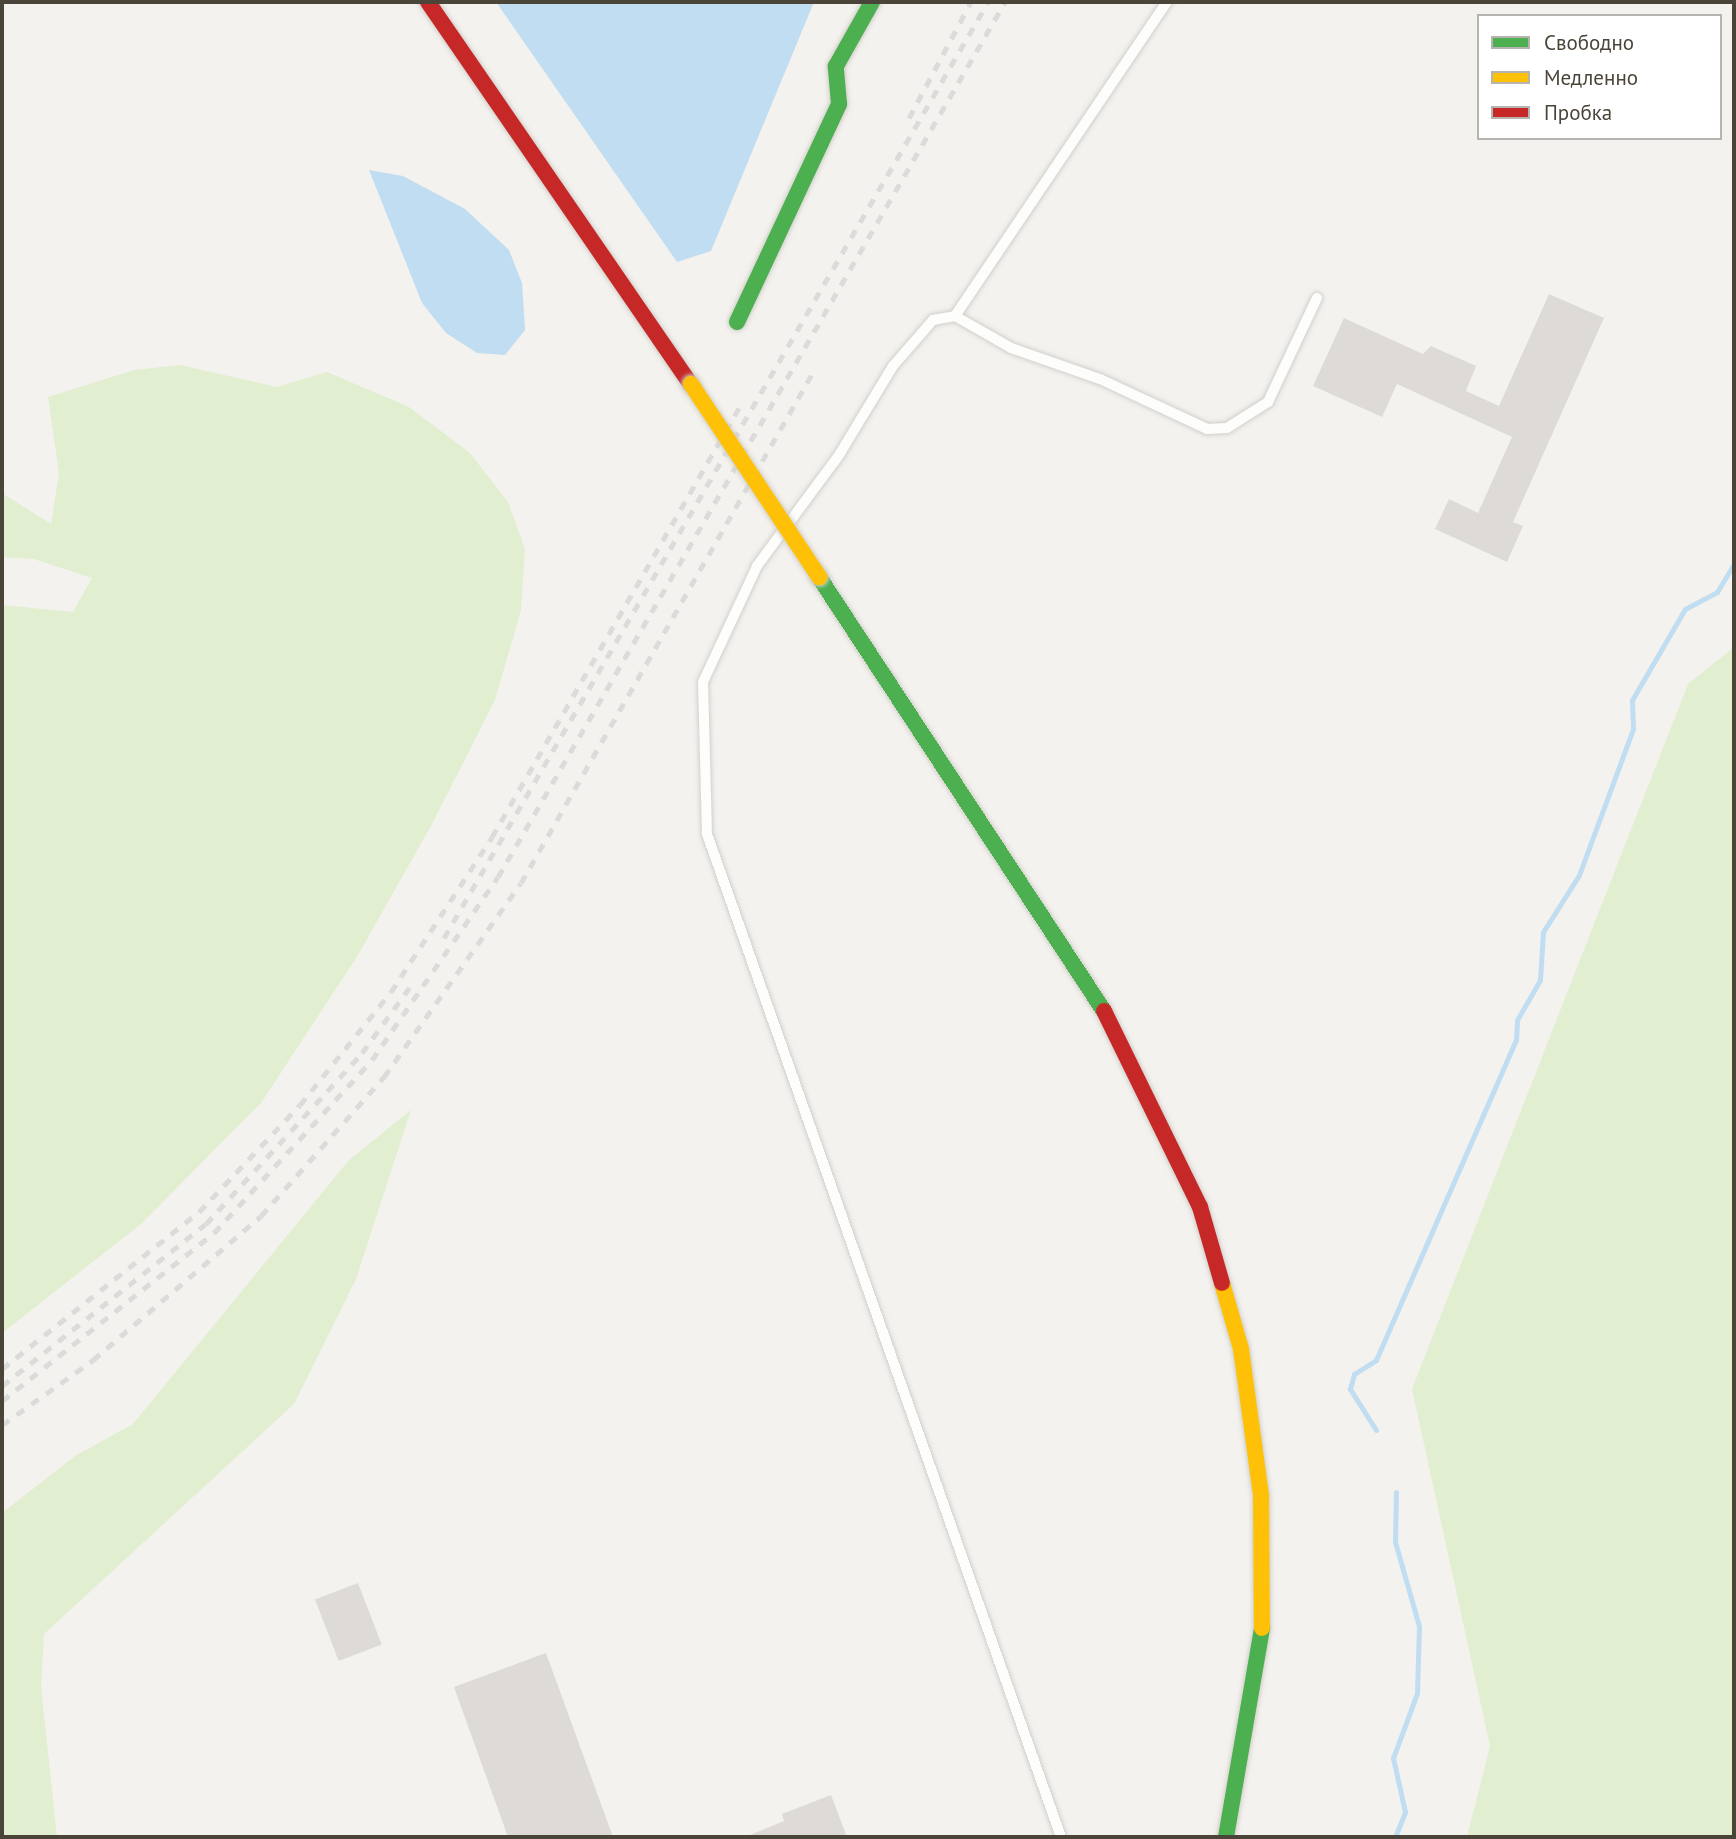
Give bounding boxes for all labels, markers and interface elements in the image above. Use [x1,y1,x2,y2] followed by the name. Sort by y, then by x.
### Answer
[1477,14,1722,140] legend
[1544,29,1634,56] text: Свободно
[1544,64,1638,91] text: Медленно
[1544,99,1612,126] text: Пробка

